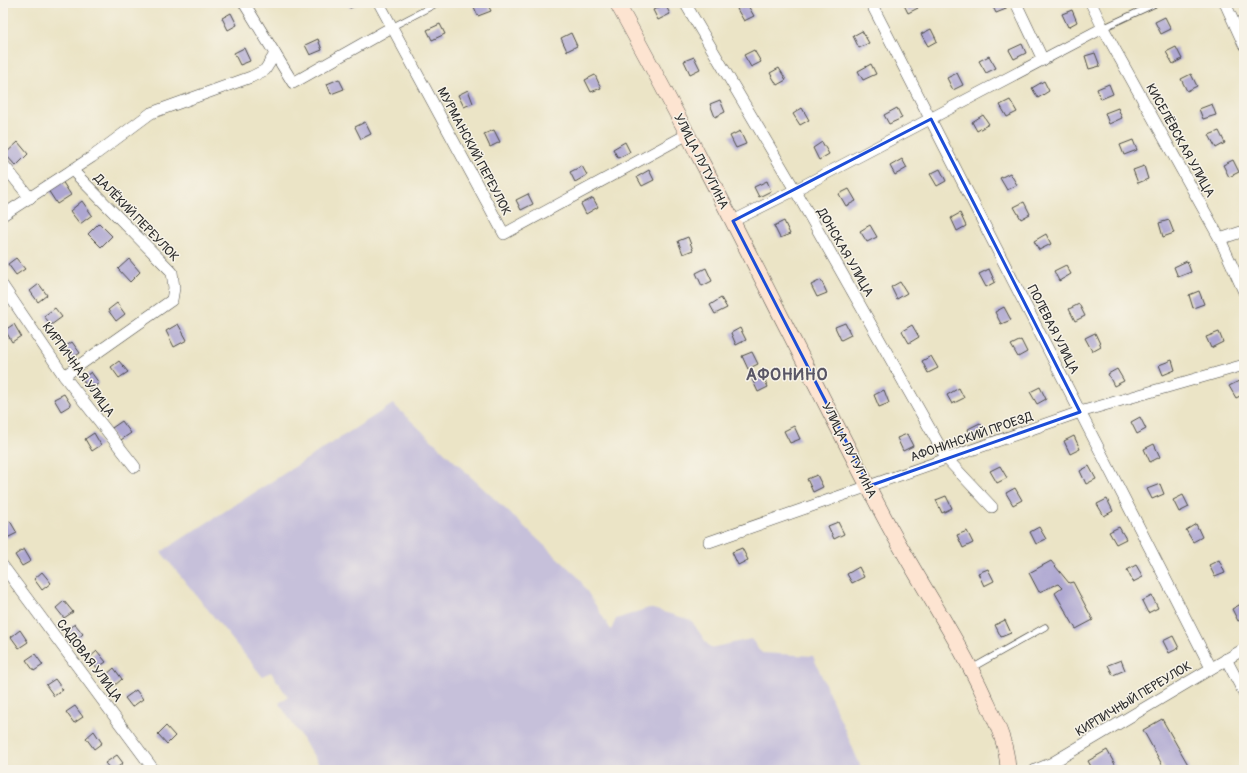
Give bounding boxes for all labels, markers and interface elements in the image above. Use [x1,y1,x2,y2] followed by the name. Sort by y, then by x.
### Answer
[1142,81,1218,201] street label: КИСЕЛЁВСКАЯ УЛИЦА
[434,85,515,218] street label: МУРМАНСКИЙ ПЕРЕУЛОК
[670,111,732,212] street label: УЛИЦА ЛУТУГИНА
[90,170,182,265] street label: ДАЛЁКИЙ ПЕРЕУЛОК
[813,204,877,300] street label: ДОНСКАЯ УЛИЦА
[1024,282,1083,377] street label: ПОЛЕВАЯ УЛИЦА
[38,319,118,421] street label: КИРПИЧНАЯ УЛИЦА
[746,364,828,385] district label: АФОНИНО
[818,400,880,501] street label: УЛИЦА ЛУТУГИНА
[908,408,1035,465] street label: АФОНИНСКИЙ ПРОЕЗД
[53,616,126,706] street label: САДОВАЯ УЛИЦА
[1073,658,1194,740] street label: КИРПИЧНЫЙ ПЕРЕУЛОК

